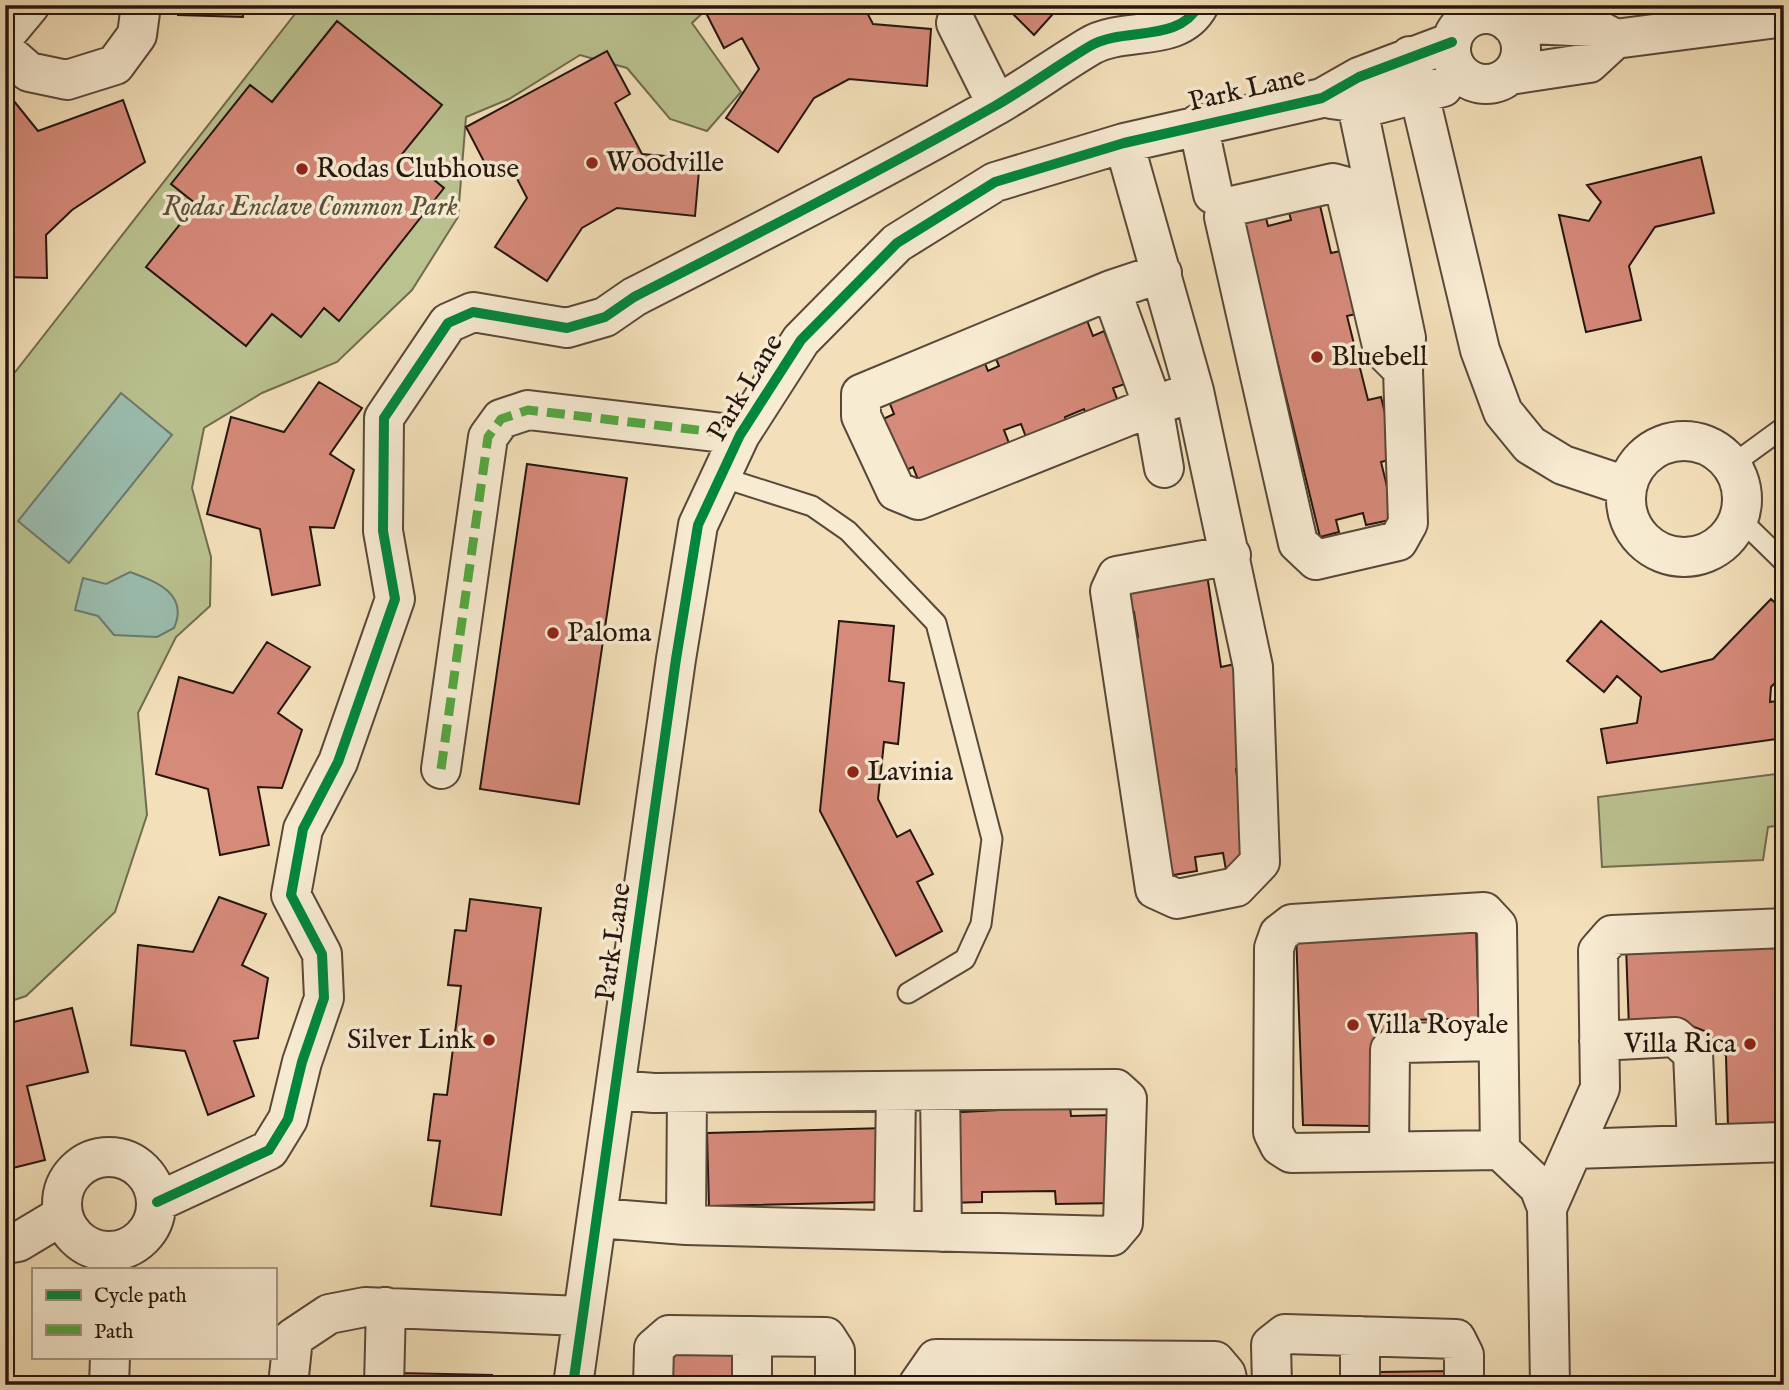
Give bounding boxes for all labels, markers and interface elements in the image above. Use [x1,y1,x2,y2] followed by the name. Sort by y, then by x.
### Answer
[1185,60,1309,120] street label: Park Lane
[606,146,724,181] place label: Woodville
[316,152,519,187] place label: Rodas Clubhouse
[584,155,600,171] marker: Woodville
[294,161,310,177] marker: Rodas Clubhouse
[162,190,458,225] park label: Rodas Enclave Common Park
[700,328,792,448] street label: Park Lane
[1331,340,1428,375] place label: Bluebell
[1309,349,1325,365] marker: Bluebell
[567,616,652,651] place label: Paloma
[545,625,561,641] marker: Paloma
[867,755,954,790] place label: Lavinia
[845,764,861,780] marker: Lavinia
[588,880,640,1003] street label: Park Lane
[1366,1008,1509,1043] place label: Villa Royale
[1345,1017,1361,1033] marker: Villa Royale
[347,1023,476,1058] place label: Silver Link
[1623,1027,1737,1062] place label: Villa Rica
[481,1032,497,1048] marker: Silver Link
[1742,1036,1758,1052] marker: Villa Rica
[32,1268,276,1358] legend
[94,1283,187,1310] text: Cycle path
[94,1319,133,1346] text: Path

